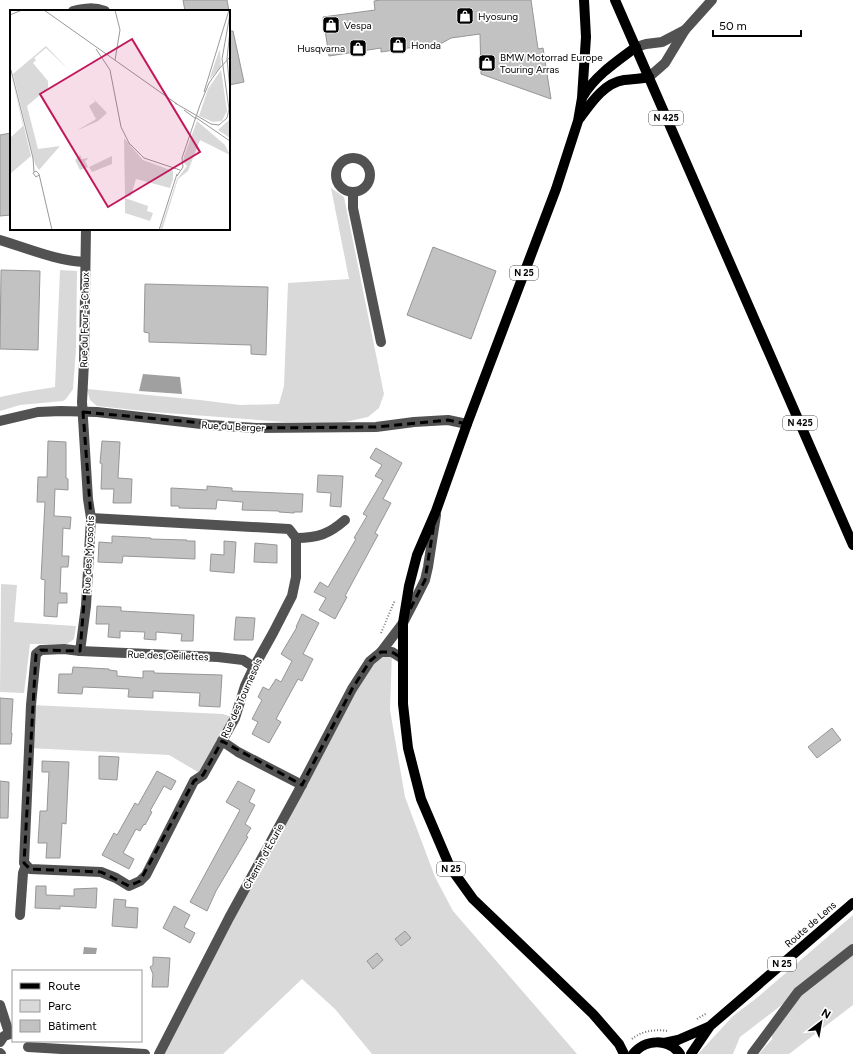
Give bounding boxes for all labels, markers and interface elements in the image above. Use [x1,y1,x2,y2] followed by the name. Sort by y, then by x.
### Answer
[455,6,475,26] shop icon: Hyosung
[10,10,230,230] inset map
[478,10,518,23] place label: Hyosung
[713,12,801,38] scale bar
[321,15,341,35] shop icon: Vespa
[344,19,372,32] place label: Vespa
[719,19,747,33] text: 50 m
[388,35,408,55] shop icon: Honda
[348,38,368,58] shop icon: Husqvarna
[411,39,441,52] place label: Honda
[297,42,345,55] place label: Husqvarna
[500,51,603,76] place label: BMW Motorrad Europe Touring Arras
[477,53,497,73] shop icon: BMW Motorrad Europe Touring Arras
[649,111,683,125] road number: N 425
[510,266,538,280] road number: N 25
[77,272,92,368] street label: Rue du Four-à-Chaux
[783,416,817,430] road number: N 425
[201,418,266,435] street label: Rue du Berger
[80,515,97,595] street label: Rue des Myosotis
[127,648,209,663] street label: Rue des Oeillettes
[218,656,265,740] street label: Rue des Tournesols
[240,821,287,891] street label: Chemin d'Écurie
[437,862,465,876] road number: N 25
[782,898,839,950] street label: Route de Lens
[768,957,796,971] road number: N 25
[12,970,142,1042] legend
[48,979,81,993] text: Route
[48,999,72,1013] text: Parc
[801,1002,841,1042] north arrow
[819,1006,833,1022] text: N
[48,1019,97,1033] text: Bâtiment

